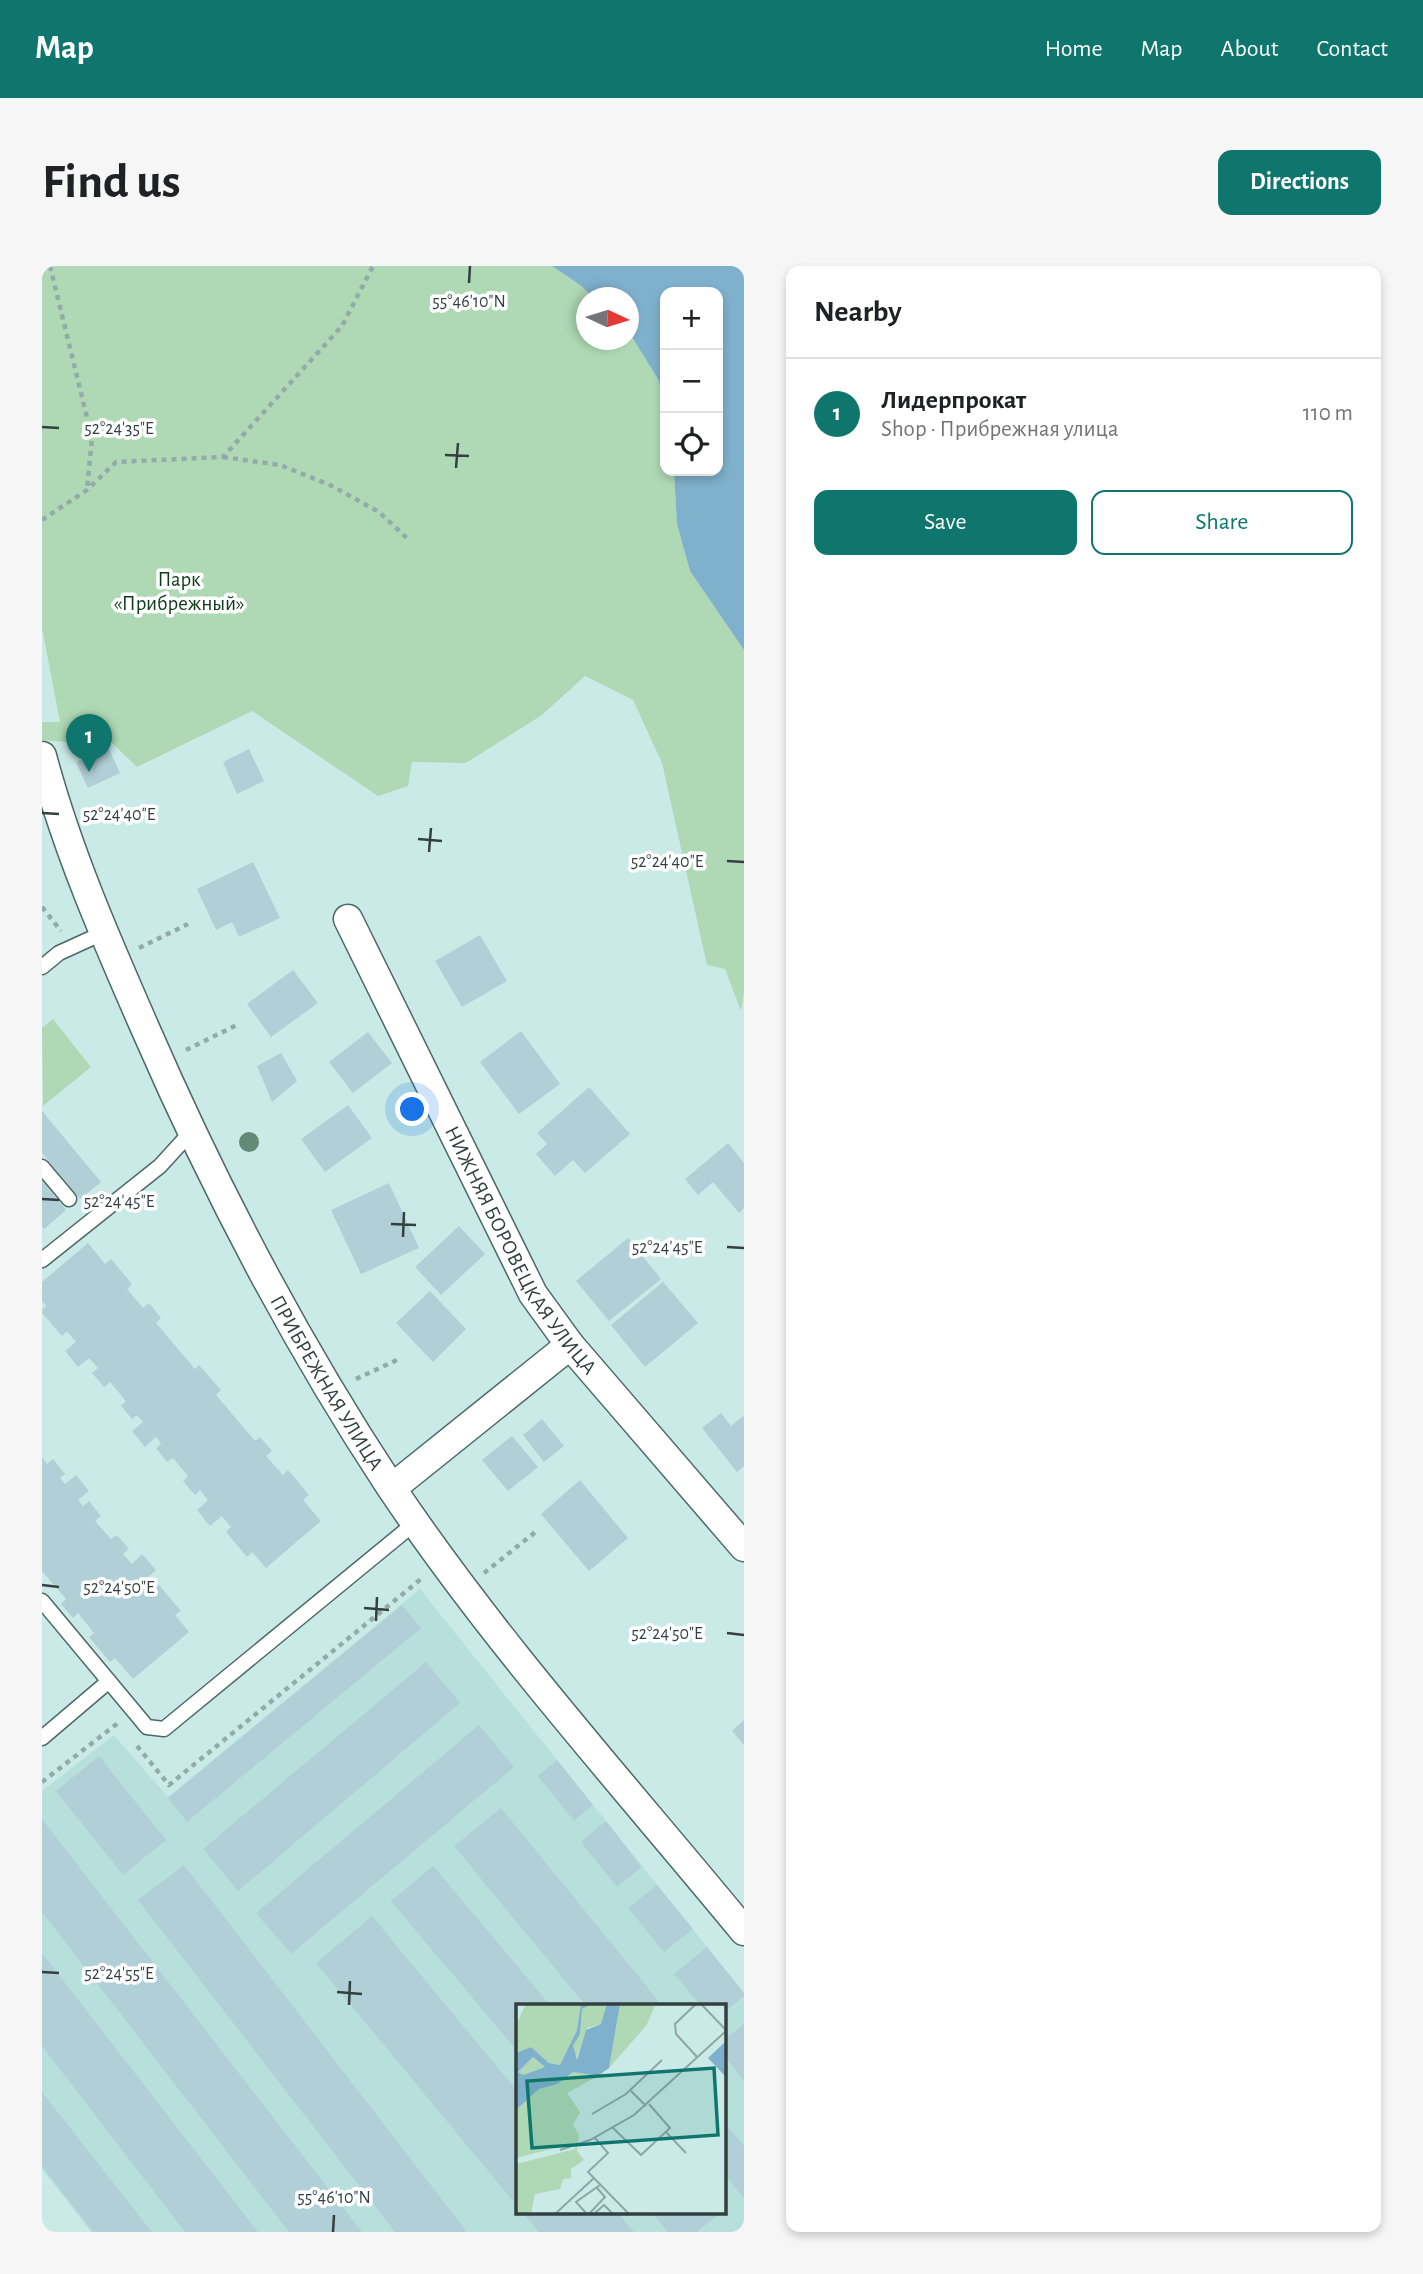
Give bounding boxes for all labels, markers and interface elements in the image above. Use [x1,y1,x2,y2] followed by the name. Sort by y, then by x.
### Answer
[35,32,94,65] text: Map
[1045,37,1103,61] text: Home
[1141,37,1183,61] text: Map
[1221,37,1278,61] text: About
[1316,37,1388,61] text: Contact
[1218,150,1381,215] button: Directions
[42,158,181,207] text: Find us
[576,287,639,350] north arrow
[660,287,723,476] map controls
[660,287,723,350] button: +
[432,293,506,311] text: 55°46'10"N
[814,297,902,327] text: Nearby
[660,350,723,413] button: −
[881,387,1026,413] text: Лидерпрокат
[833,402,841,425] text: 1
[1303,402,1353,425] text: 110 m
[660,413,723,476] button: locate
[881,418,1119,441] text: Shop · Прибрежная улица
[84,420,154,438] text: 52°24'35"E
[814,490,1077,555] button: Save
[1091,490,1353,555] button: Share
[113,569,245,614] park label: Парк «Прибрежный»
[66,714,112,772] pin: 1
[83,806,156,824] text: 52°24'40"E
[631,853,704,871] text: 52°24'40"E
[395,1092,429,1126] your location
[441,1122,601,1378] street label: НИЖНЯЯ БОРОВЕЦКАЯ УЛИЦА
[84,1193,155,1211] text: 52°24'45"E
[632,1239,703,1257] text: 52°24'45"E
[267,1292,387,1474] street label: ПРИБРЕЖНАЯ УЛИЦА
[83,1579,155,1597] text: 52°24'50"E
[631,1625,703,1643] text: 52°24'50"E
[84,1965,154,1983] text: 52°24'55"E
[516,2004,726,2214] inset map
[297,2189,371,2207] text: 55°46'10"N

